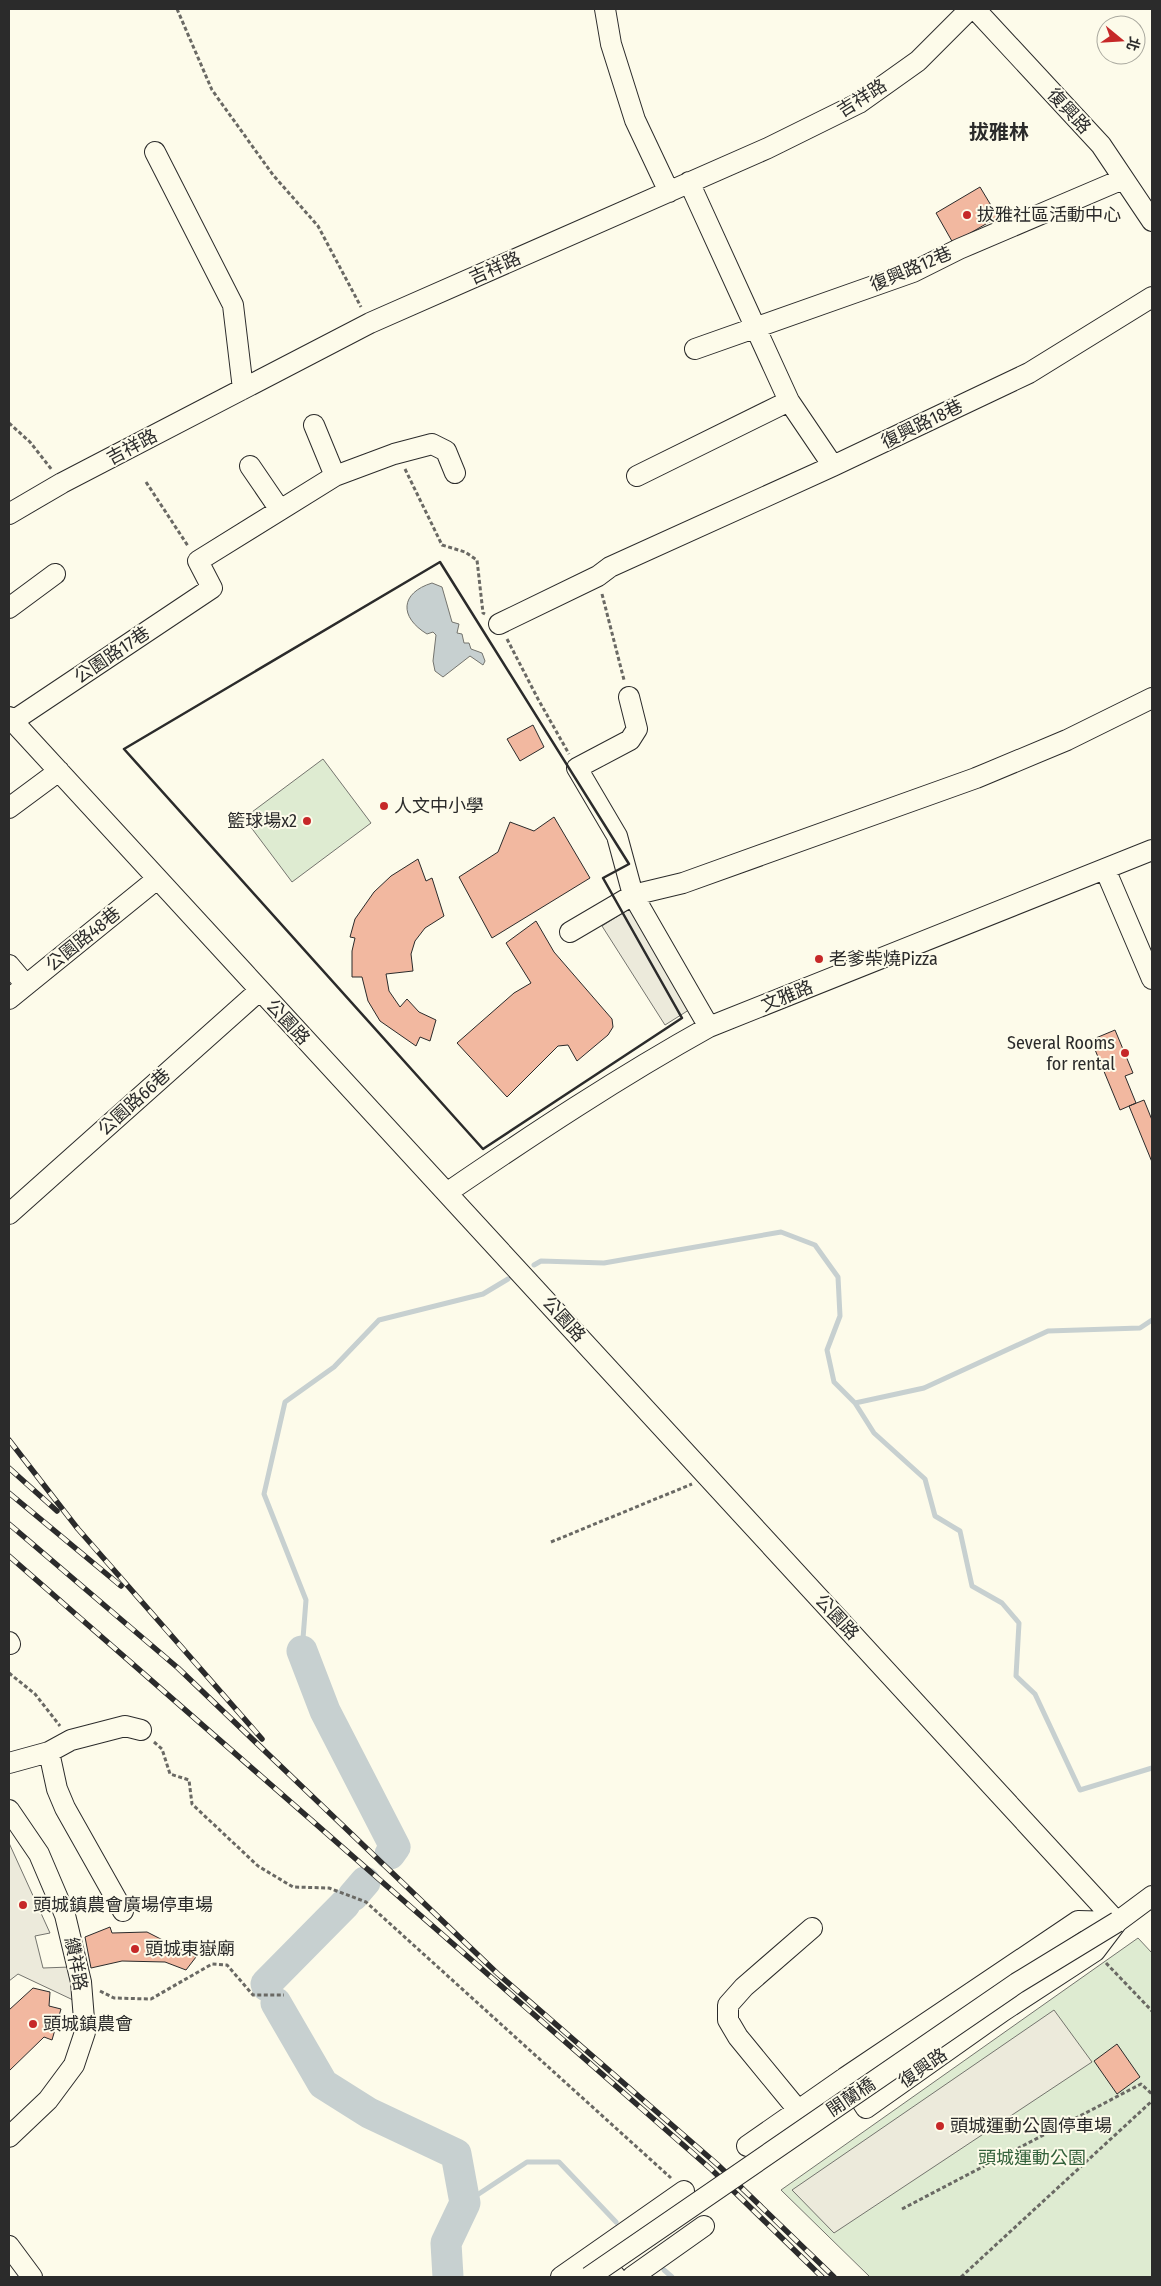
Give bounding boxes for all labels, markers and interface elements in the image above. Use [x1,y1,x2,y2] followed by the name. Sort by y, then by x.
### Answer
[1096,15,1146,65] north arrow
[1123,35,1143,53] text: 北
[833,74,891,122] street label: 吉祥路
[1043,84,1095,138] street label: 復興路
[969,120,1029,144] district label: 拔雅林
[977,204,1121,226] place label: 拔雅社區活動中心
[961,209,973,221] marker: 拔雅社區活動中心
[867,242,955,296] street label: 復興路12巷
[466,247,524,289] street label: 吉祥路
[878,395,966,453] street label: 復興路18巷
[103,425,161,469] street label: 吉祥路
[70,622,154,688] street label: 公園路17巷
[394,795,484,817] place label: 人文中小學
[378,800,390,812] marker: 人文中小學
[227,810,297,832] place label: 籃球場x2
[301,815,313,827] marker: 籃球場x2
[41,902,125,976] street label: 公園路48巷
[829,948,938,970] place label: 老爹柴燒Pizza
[813,953,825,965] marker: 老爹柴燒Pizza
[758,976,816,1016] street label: 文雅路
[262,995,314,1049] street label: 公園路
[1007,1032,1115,1075] place label: Several Rooms for rental
[1119,1047,1131,1059] marker: Several Rooms for rental
[93,1064,175,1140] street label: 公園路66巷
[538,1292,590,1346] street label: 公園路
[811,1590,863,1644] street label: 公園路
[33,1894,213,1916] place label: 頭城鎮農會廣場停車場
[17,1899,29,1911] marker: 頭城鎮農會廣場停車場
[60,1935,92,1993] street label: 纘祥路
[145,1938,235,1960] place label: 頭城東嶽廟
[129,1943,141,1955] marker: 頭城東嶽廟
[43,2013,133,2035] place label: 頭城鎮農會
[27,2018,39,2030] marker: 頭城鎮農會
[895,2044,951,2092] street label: 復興路
[822,2073,880,2121] street label: 開蘭橋
[950,2115,1112,2137] place label: 頭城運動公園停車場
[934,2120,946,2132] marker: 頭城運動公園停車場
[978,2147,1086,2169] park label: 頭城運動公園

